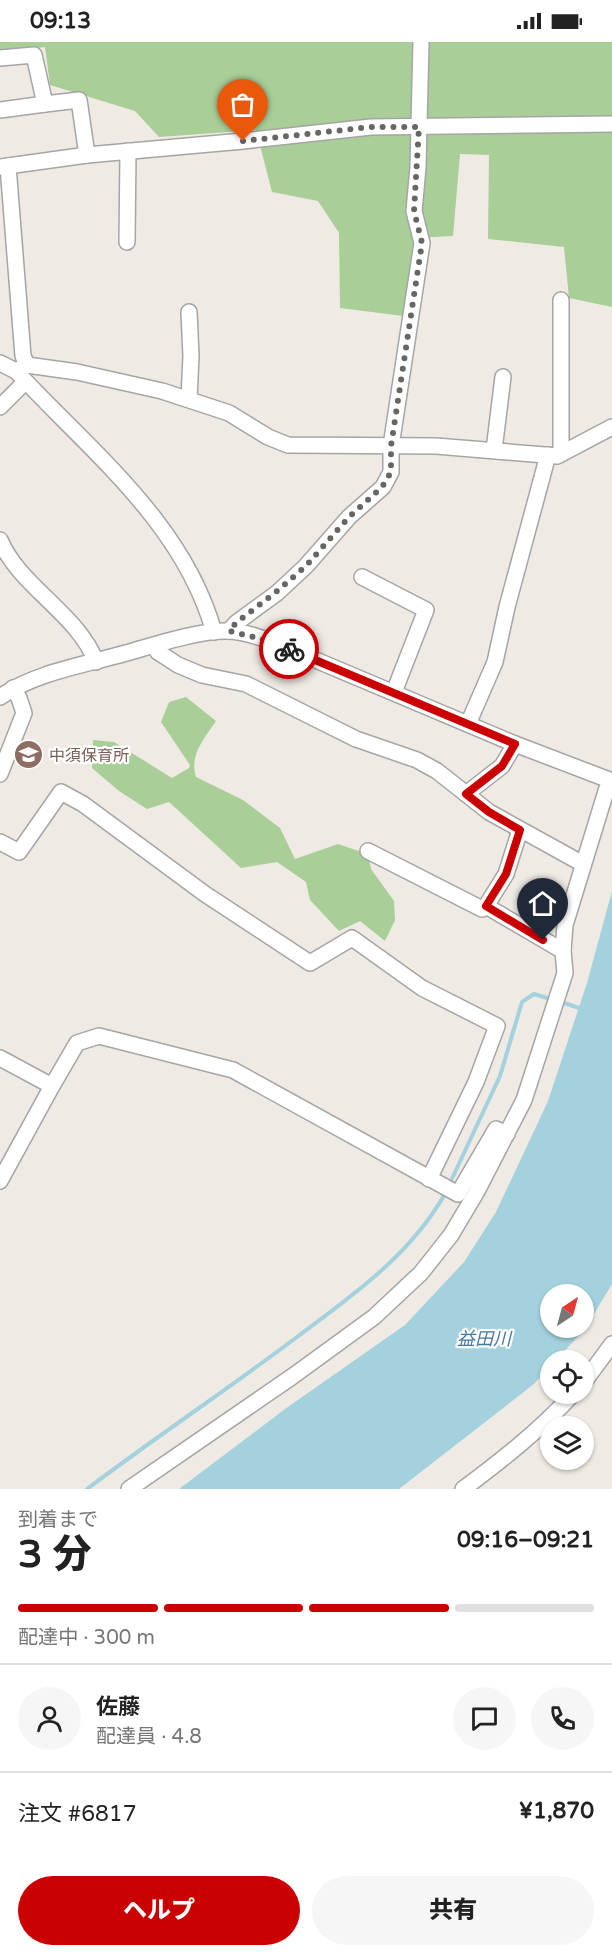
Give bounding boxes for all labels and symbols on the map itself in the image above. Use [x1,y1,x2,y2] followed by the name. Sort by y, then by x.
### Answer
[217,79,268,141] pin
[259,619,319,679] courier
[12,739,44,771] school or university icon: 中須保育所
[49,746,129,766] place label: 中須保育所
[517,878,568,940] pin
[540,1284,594,1338] north arrow
[457,1328,513,1350] water label: 益田川

